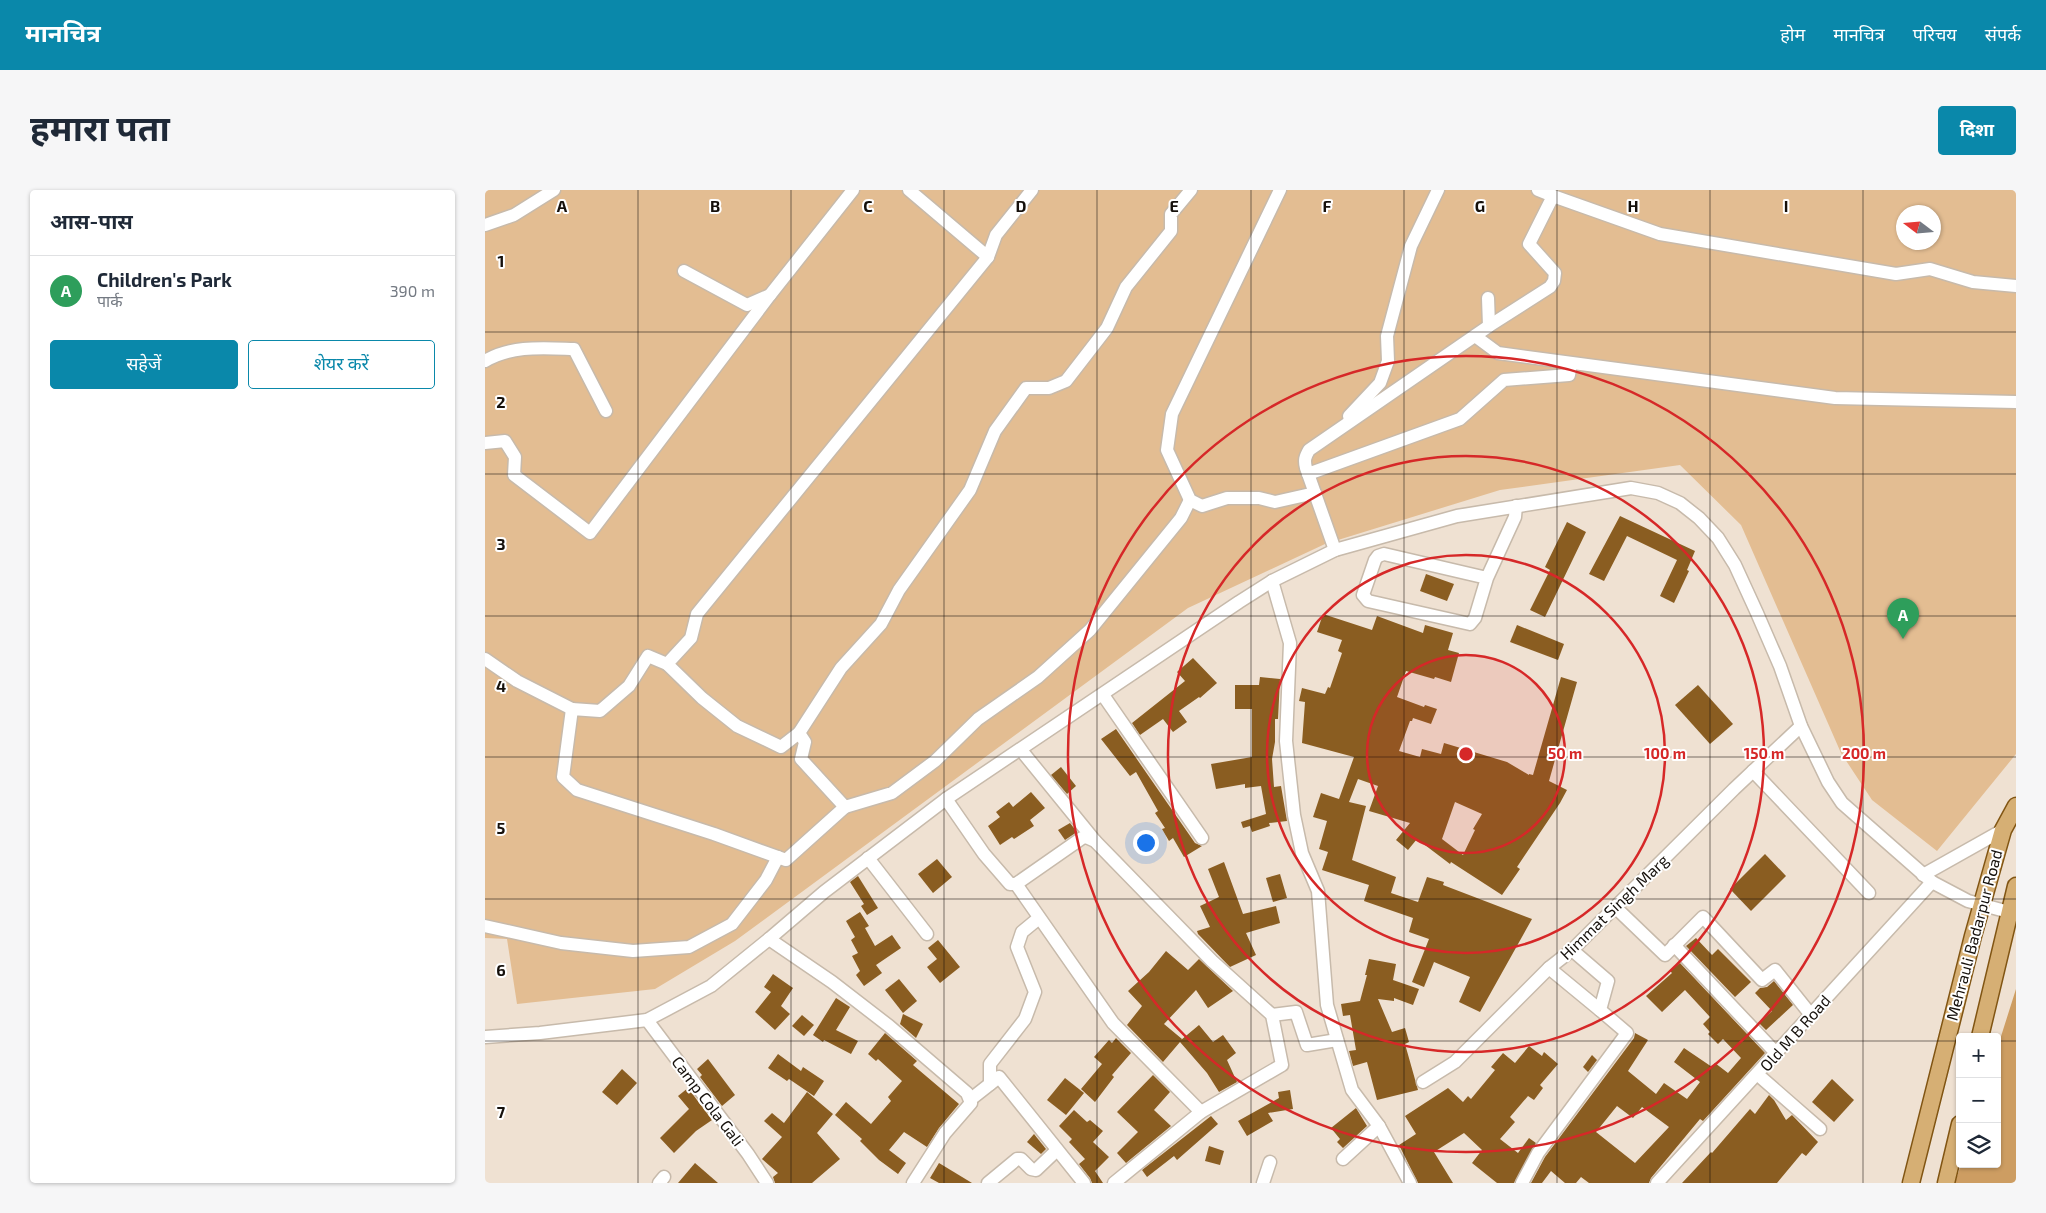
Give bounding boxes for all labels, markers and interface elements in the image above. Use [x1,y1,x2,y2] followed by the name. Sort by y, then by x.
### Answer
[25,18,101,47] text: मानचित्र
[1780,23,1805,45] text: होम
[1833,23,1885,45] text: मानचित्र
[1913,23,1957,45] text: परिचय
[1985,23,2021,45] text: संपर्क
[30,106,170,148] text: हमारा पता
[1938,106,2016,155] button: दिशा
[557,196,568,215] text: A
[710,196,720,215] text: B
[863,196,873,215] text: C
[1016,196,1027,215] text: D
[1169,196,1179,215] text: E
[1323,196,1332,215] text: F
[1475,196,1485,215] text: G
[1627,196,1639,215] text: H
[1784,196,1788,215] text: I
[1896,205,1941,250] north arrow
[50,208,133,233] text: आस-पास
[498,251,504,270] text: 1
[97,268,232,291] text: Children's Park
[61,281,71,300] text: A
[390,281,435,300] text: 390 m
[97,291,123,310] text: पार्क
[50,340,238,389] button: सहेजें
[248,340,435,389] button: शेयर करें
[496,392,506,411] text: 2
[496,534,506,553] text: 3
[1887,598,1919,639] pin: A
[496,676,506,695] text: 4
[1548,744,1582,762] text: 50 m
[1644,744,1686,762] text: 100 m
[1744,744,1784,762] text: 150 m
[1842,744,1886,762] text: 200 m
[1457,745,1475,763] centre of rings
[497,818,506,837] text: 5
[1133,830,1159,856] your location
[1941,847,2006,1023] street label: Mehrauli Badarpur Road
[1556,850,1672,963] street label: Himmat Singh Marg
[496,960,506,979] text: 6
[1755,991,1834,1075] street label: Old M B Road
[1956,1033,2001,1168] map controls
[1956,1033,2001,1078] button: +
[668,1052,748,1149] street label: Camp Cola Gali
[1956,1078,2001,1123] button: −
[497,1102,506,1121] text: 7
[1956,1123,2001,1168] button: layers

